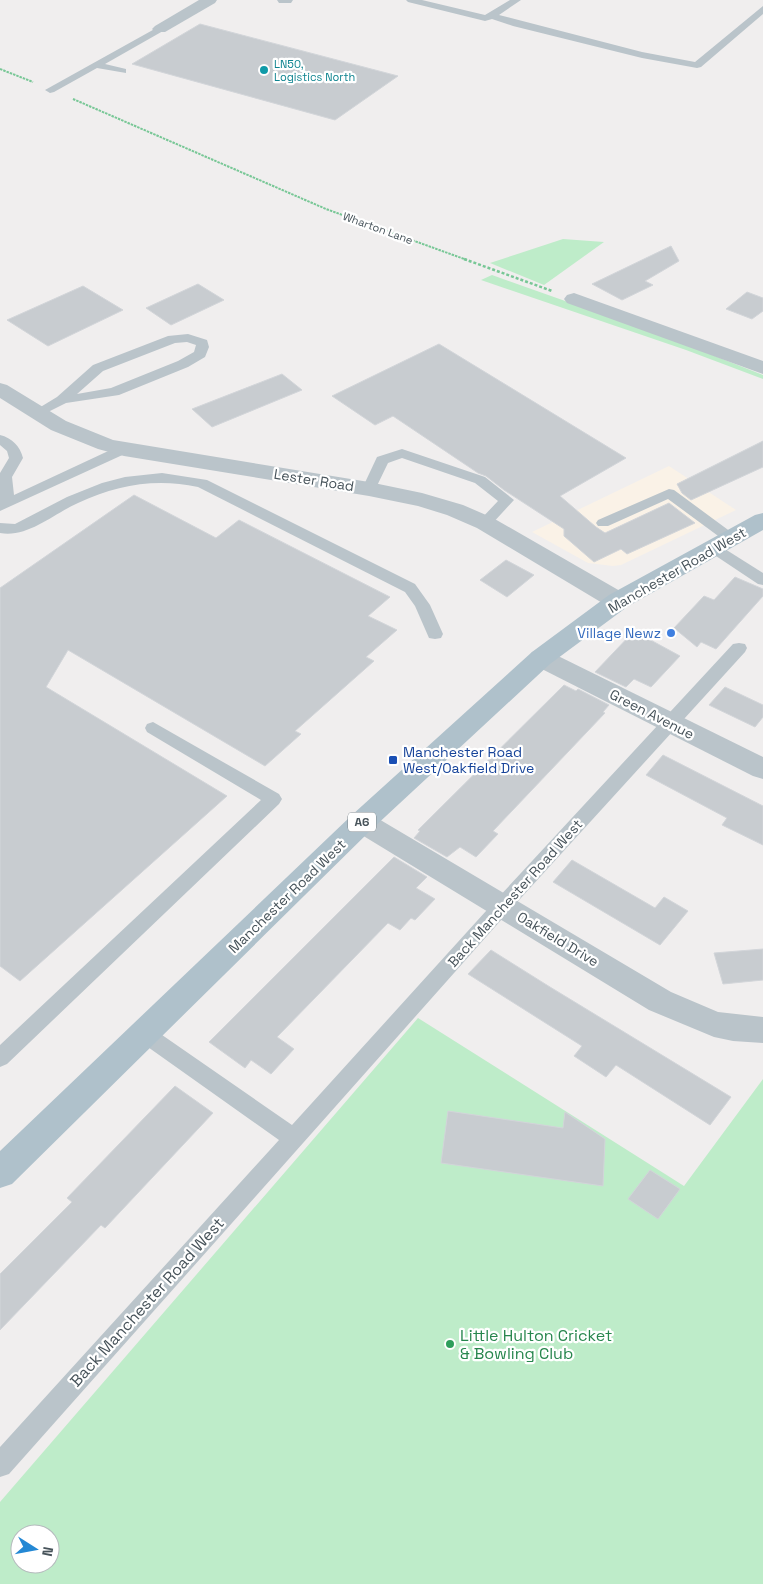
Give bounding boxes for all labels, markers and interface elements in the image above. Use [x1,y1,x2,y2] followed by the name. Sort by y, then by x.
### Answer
[274,57,355,84] place label: LN50, Logistics North
[258,64,270,76] marker: LN50, Logistics North
[341,209,415,247] street label: Wharton Lane
[273,465,355,495] street label: Lester Road
[605,523,749,617] street label: Manchester Road West
[577,624,661,642] place label: Village Newz
[665,627,677,639] marker: Village Newz
[607,685,697,743] street label: Green Avenue
[403,743,534,777] place label: Manchester Road West/Oakfield Drive
[387,754,399,766] marker: Manchester Road West/Oakfield Drive
[348,812,376,832] road number: A6
[444,815,586,971] street label: Back Manchester Road West
[224,835,350,957] street label: Manchester Road West
[514,908,602,970] street label: Oakfield Drive
[65,1213,229,1391] street label: Back Manchester Road West
[460,1325,612,1364] place label: Little Hulton Cricket & Bowling Club
[444,1338,456,1350] marker: Little Hulton Cricket & Bowling Club
[10,1524,60,1574] north arrow
[38,1545,57,1558] text: N

